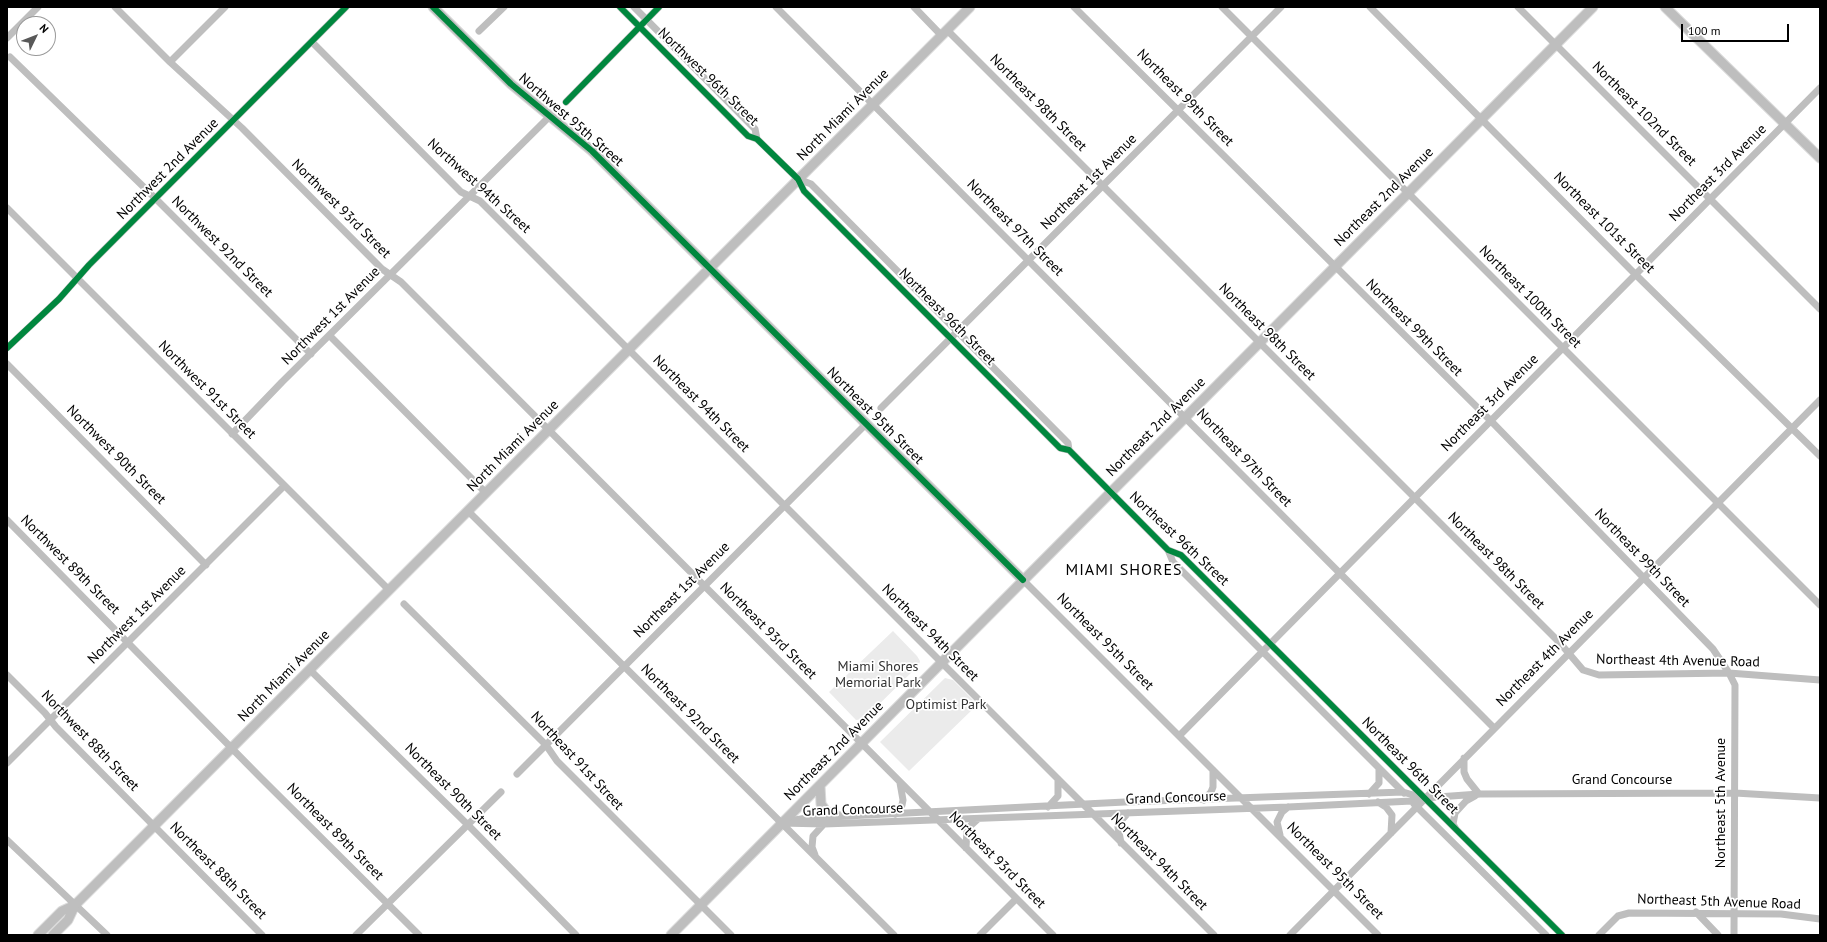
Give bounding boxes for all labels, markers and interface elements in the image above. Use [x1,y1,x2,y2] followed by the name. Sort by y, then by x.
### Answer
[16,16,56,56] north arrow
[1683,16,1791,42] scale bar
[36,21,52,36] text: N
[1688,23,1721,38] text: 100 m
[654,25,762,129] street label: Northwest 96th Street
[1133,46,1237,150] street label: Northeast 99th Street
[986,51,1090,155] street label: Northeast 98th Street
[1588,58,1700,170] street label: Northeast 102nd Street
[794,66,892,164] street label: North Miami Avenue
[515,70,627,170] street label: Northwest 95th Street
[114,115,222,223] street label: Northwest 2nd Avenue
[1666,121,1770,225] street label: Northeast 3rd Avenue
[1038,131,1140,233] street label: Northeast 1st Avenue
[424,135,534,237] street label: Northwest 94th Street
[1331,144,1437,250] street label: Northeast 2nd Avenue
[288,156,394,262] street label: Northwest 93rd Street
[1550,169,1658,277] street label: Northeast 101st Street
[963,176,1067,280] street label: Northeast 97th Street
[168,193,276,301] street label: Northwest 92nd Street
[1475,242,1585,352] street label: Northeast 100th Street
[278,263,384,369] street label: Northwest 1st Avenue
[895,265,999,369] street label: Northeast 96th Street
[1362,276,1466,380] street label: Northeast 99th Street
[1215,280,1319,384] street label: Northeast 98th Street
[155,338,259,442] street label: Northwest 91st Street
[1438,351,1542,455] street label: Northeast 3rd Avenue
[649,352,753,456] street label: Northeast 94th Street
[823,364,927,468] street label: Northeast 95th Street
[1103,374,1209,480] street label: Northeast 2nd Avenue
[464,397,562,495] street label: North Miami Avenue
[63,402,169,508] street label: Northwest 90th Street
[1193,405,1295,511] street label: Northeast 97th Street
[1126,488,1232,590] street label: Northeast 96th Street
[1591,505,1693,611] street label: Northeast 99th Street
[1444,509,1548,613] street label: Northeast 98th Street
[17,512,123,618] street label: Northwest 89th Street
[631,539,733,641] street label: Northeast 1st Avenue
[1065,560,1183,580] district label: MIAMI SHORES
[84,562,190,668] street label: Northwest 1st Avenue
[716,579,820,683] street label: Northeast 93rd Street
[878,581,982,685] street label: Northeast 94th Street
[1053,590,1157,694] street label: Northeast 95th Street
[1493,606,1597,710] street label: Northeast 4th Avenue
[235,627,333,725] street label: North Miami Avenue
[1596,651,1760,671] street label: Northeast 4th Avenue Road
[835,659,921,692] park label: Miami Shores Memorial Park
[637,661,743,767] street label: Northeast 92nd Street
[38,687,142,795] street label: Northwest 88th Street
[906,697,986,713] park label: Optimist Park
[781,698,887,804] street label: Northeast 2nd Avenue
[527,708,627,814] street label: Northeast 91st Street
[1358,714,1462,818] street label: Northeast 96th Street
[1713,738,1729,868] street label: Northeast 5th Avenue
[401,740,505,844] street label: Northeast 90th Street
[1572,772,1672,788] street label: Grand Concourse
[283,780,387,884] street label: Northeast 89th Street
[1125,788,1227,808] street label: Grand Concourse
[802,800,904,820] street label: Grand Concourse
[945,808,1049,912] street label: Northeast 93rd Street
[1107,810,1211,914] street label: Northeast 94th Street
[166,819,270,923] street label: Northeast 88th Street
[1283,819,1387,923] street label: Northeast 95th Street
[1637,891,1801,913] street label: Northeast 5th Avenue Road

